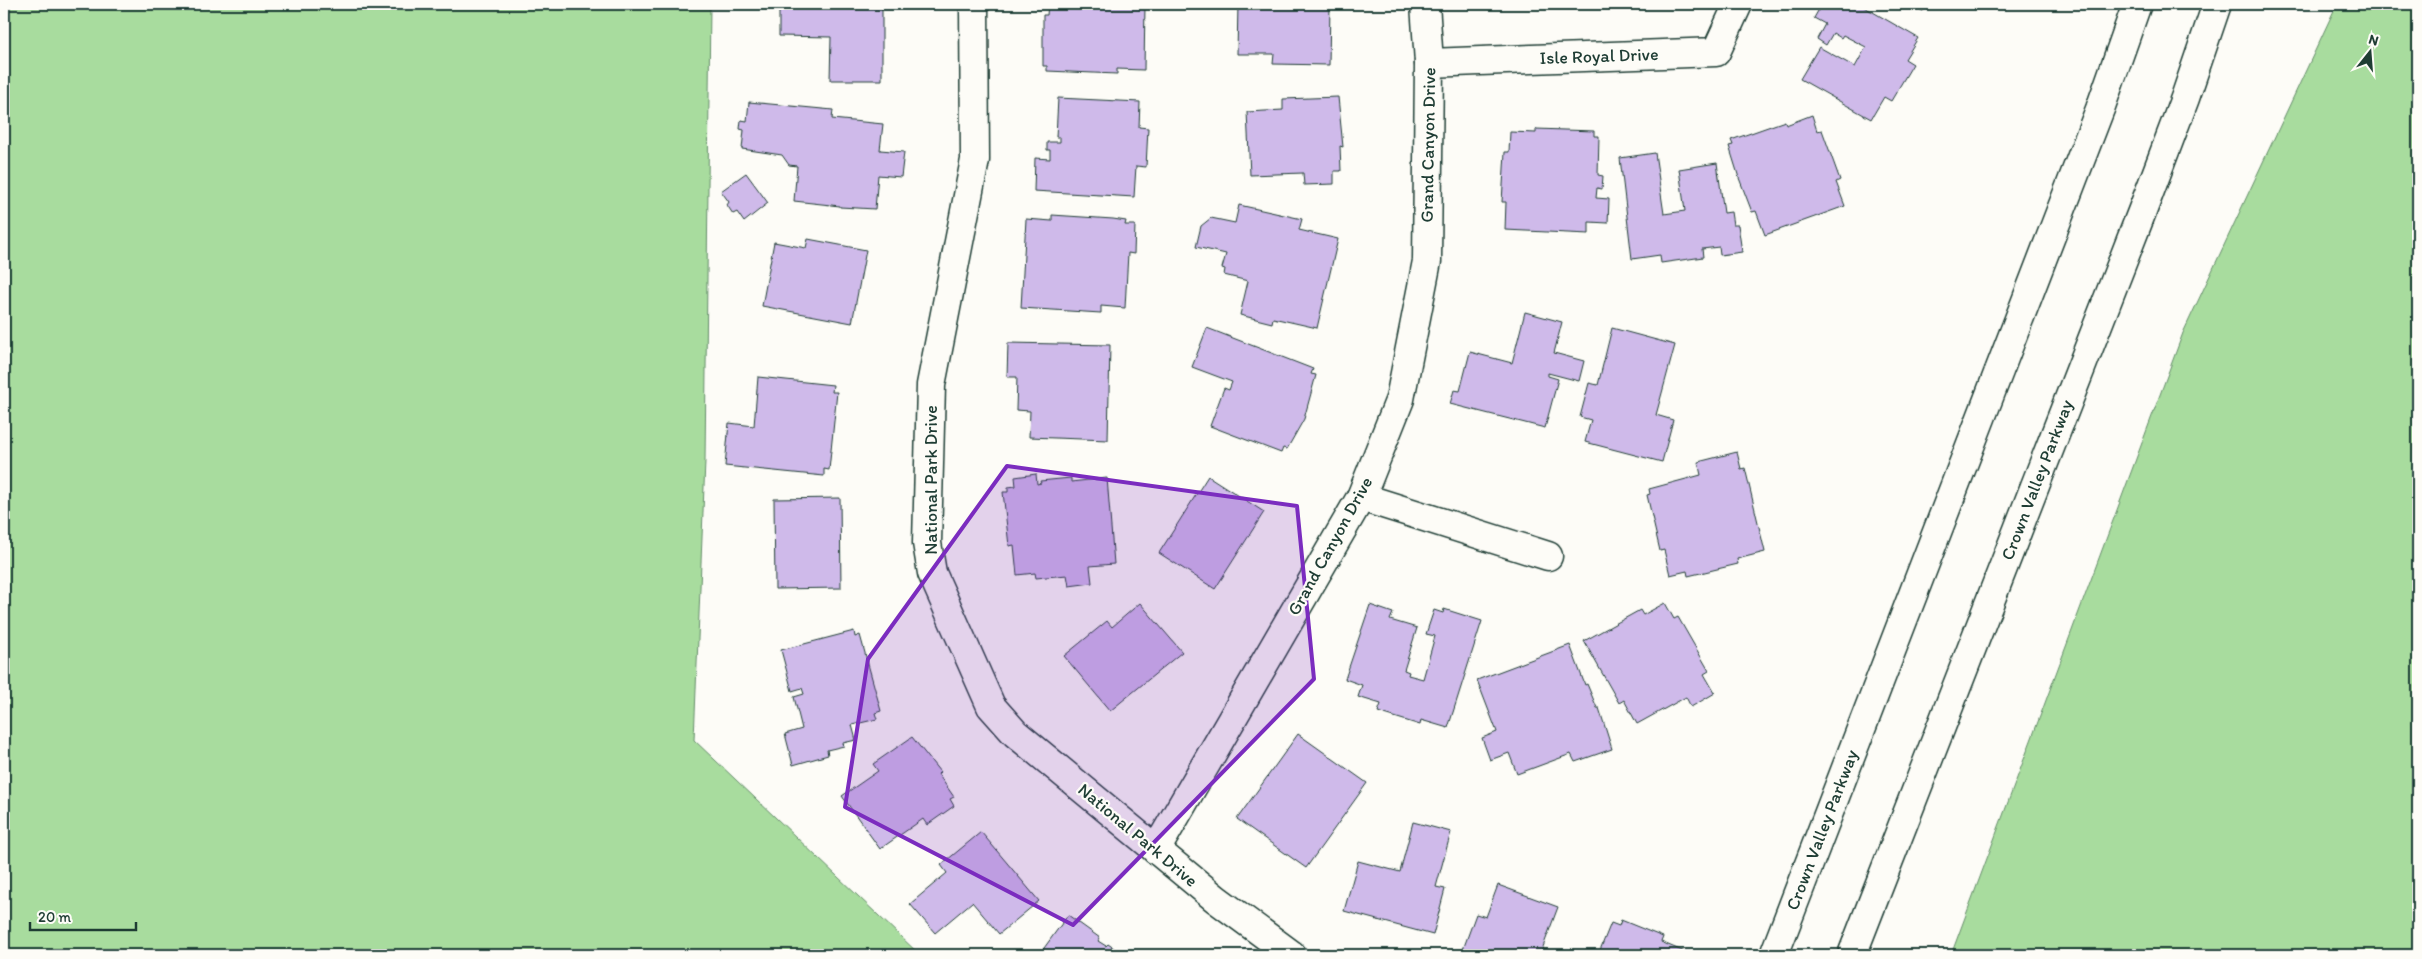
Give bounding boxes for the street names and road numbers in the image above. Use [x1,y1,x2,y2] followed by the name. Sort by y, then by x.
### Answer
[1539,43,1659,69] street label: Isle Royal Drive
[1416,67,1440,223] street label: Grand Canyon Drive
[1996,396,2078,563] street label: Crown Valley Parkway
[920,405,942,555] street label: National Park Drive
[1283,473,1377,619] street label: Grand Canyon Drive
[1781,746,1863,913] street label: Crown Valley Parkway
[1074,778,1202,892] street label: National Park Drive

